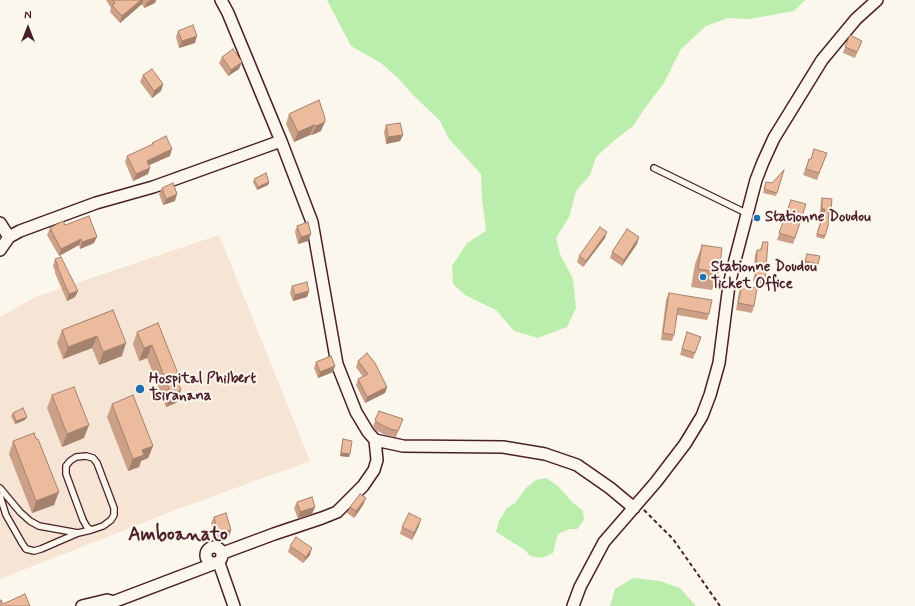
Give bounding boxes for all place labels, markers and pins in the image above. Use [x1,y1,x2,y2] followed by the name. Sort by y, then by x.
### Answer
[765,209,871,227] place label: Stationne Doudou
[752,213,762,223] marker: Stationne Doudou
[711,259,817,294] place label: Stationne Doudou Ticket Office
[698,272,708,282] marker: Stationne Doudou Ticket Office
[149,371,256,406] place label: Hospital Philbert Tsiranana
[134,383,146,395] marker: Hospital Philbert Tsiranana

